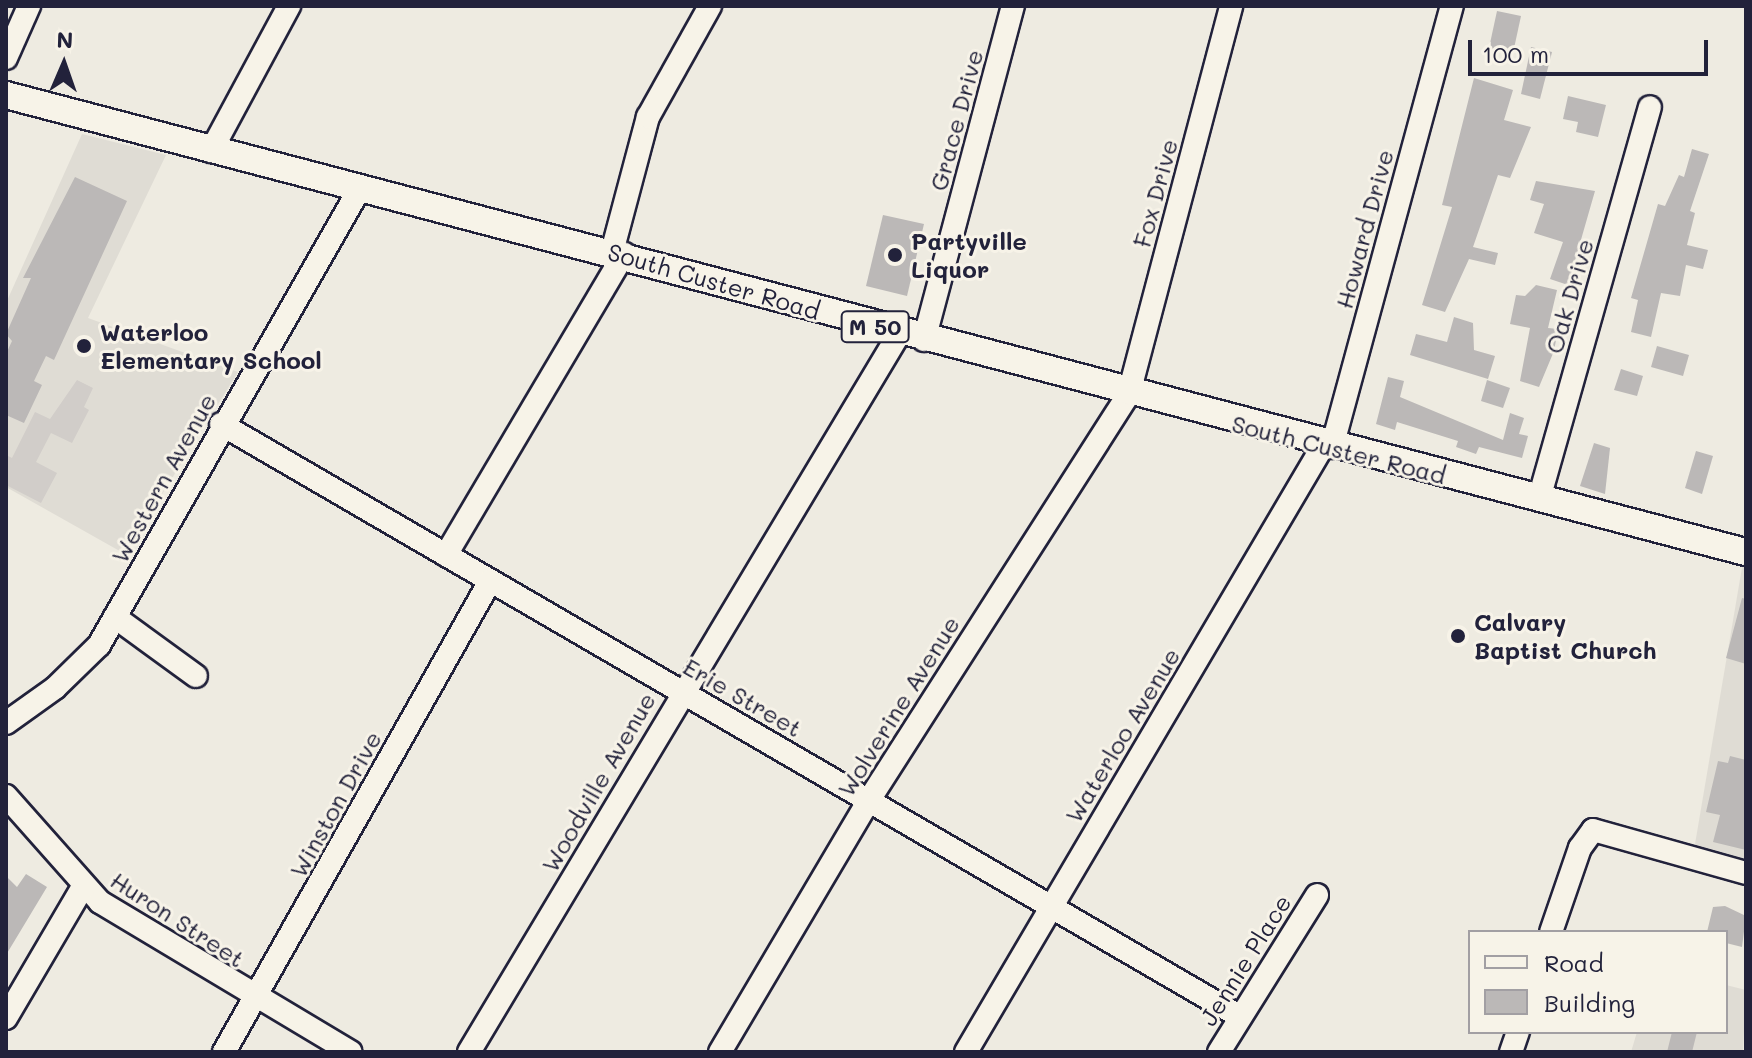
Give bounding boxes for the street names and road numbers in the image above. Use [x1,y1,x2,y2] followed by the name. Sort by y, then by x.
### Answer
[923,46,989,194] street label: Grace Drive
[1127,136,1183,250] street label: Fox Drive
[1329,146,1399,312] street label: Howard Drive
[1539,235,1599,357] street label: Oak Drive
[605,237,823,325] street label: South Custer Road
[839,309,911,345] road number: M 50
[105,388,221,568] street label: Western Avenue
[1229,408,1449,490] street label: South Custer Road
[831,611,965,801] street label: Wolverine Avenue
[1058,642,1186,828] street label: Waterloo Avenue
[679,652,807,742] street label: Erie Street
[535,687,661,877] street label: Woodville Avenue
[283,726,387,882] street label: Winston Drive
[106,865,250,973] street label: Huron Street
[1193,889,1297,1031] street label: Jennie Place

